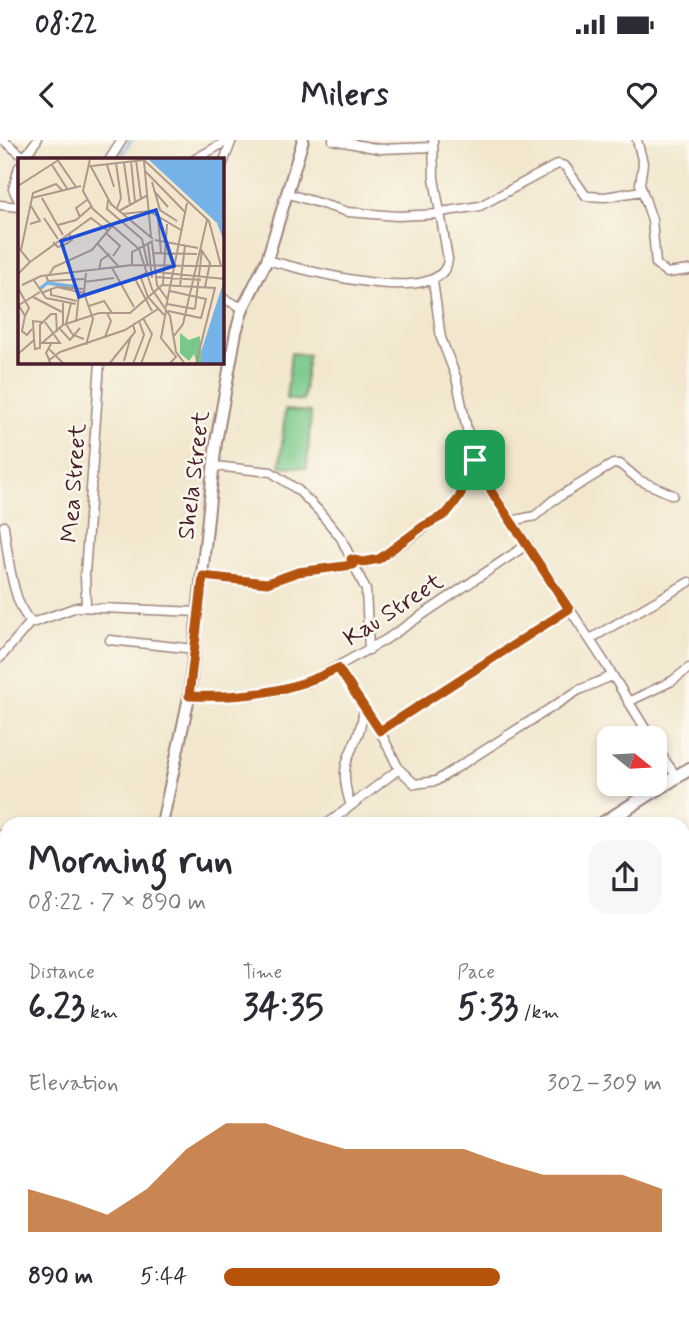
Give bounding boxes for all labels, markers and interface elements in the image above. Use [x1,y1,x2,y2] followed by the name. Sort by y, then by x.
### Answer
[35,8,97,42] text: 08:22
[301,74,388,116] text: Milers
[28,76,66,114] icon: back
[623,76,661,114] icon: heart
[18,158,224,364] inset map
[171,409,218,541] street label: Shela Street
[55,422,94,544] street label: Mea Street
[445,430,505,490] pin
[456,441,494,479] icon: arrive
[338,567,450,654] street label: Kau Street
[597,726,667,796] north arrow
[597,726,667,796] map controls
[28,837,233,886] text: Morning run
[588,840,662,914] button: share
[28,888,206,918] text: 08:22 · 7 × 890 m
[28,960,95,985] text: Distance
[243,960,282,985] text: Time
[457,960,495,985] text: Pace
[28,985,85,1031] text: 6.23
[243,985,324,1031] text: 34:35
[457,985,518,1031] text: 5:33
[85,1000,118,1025] text: km
[518,1000,559,1025] text: /km
[28,1069,119,1099] text: Elevation
[547,1069,662,1099] text: 302–309 m
[28,1262,93,1292] text: 890 m
[140,1262,187,1292] text: 5:44

